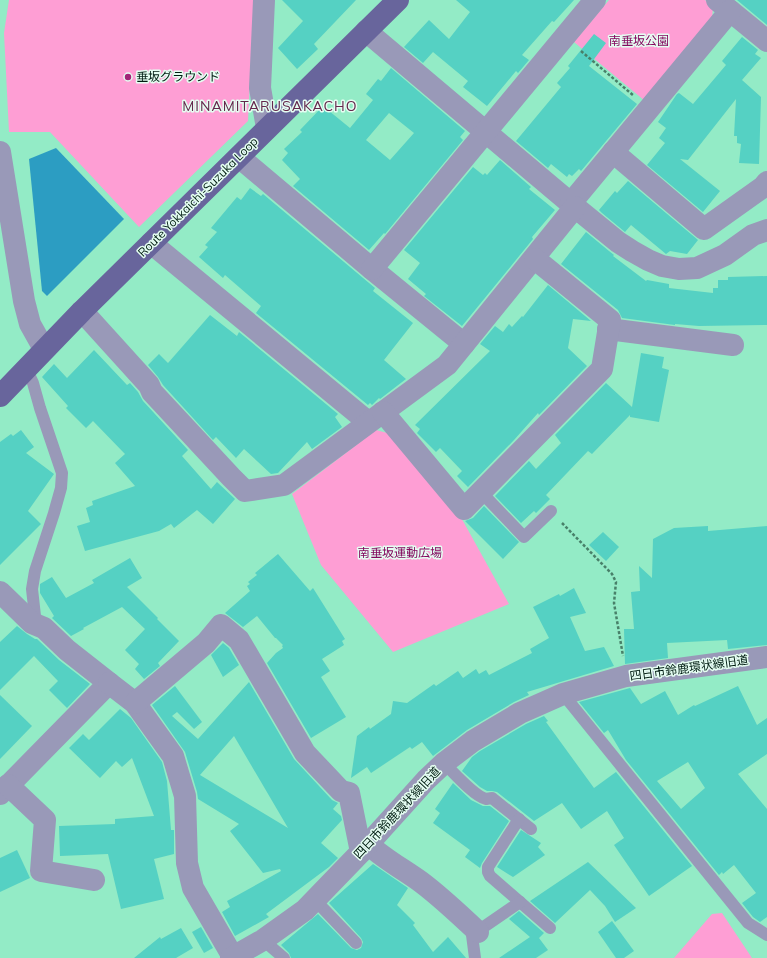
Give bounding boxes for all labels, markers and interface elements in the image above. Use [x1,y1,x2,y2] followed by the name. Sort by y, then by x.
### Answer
[609,33,669,48] park label: 南垂坂公園
[136,69,220,84] place label: 垂坂グラウンド
[123,72,133,82] marker: 垂坂グラウンド
[182,97,358,115] district label: MINAMITARUSAKACHO
[135,134,261,260] street label: Route Yokkaichi-Suzuka Loop
[358,545,442,560] park label: 南垂坂運動広場
[628,652,749,683] street label: 四日市鈴鹿環状線旧道
[350,764,443,862] street label: 四日市鈴鹿環状線旧道

